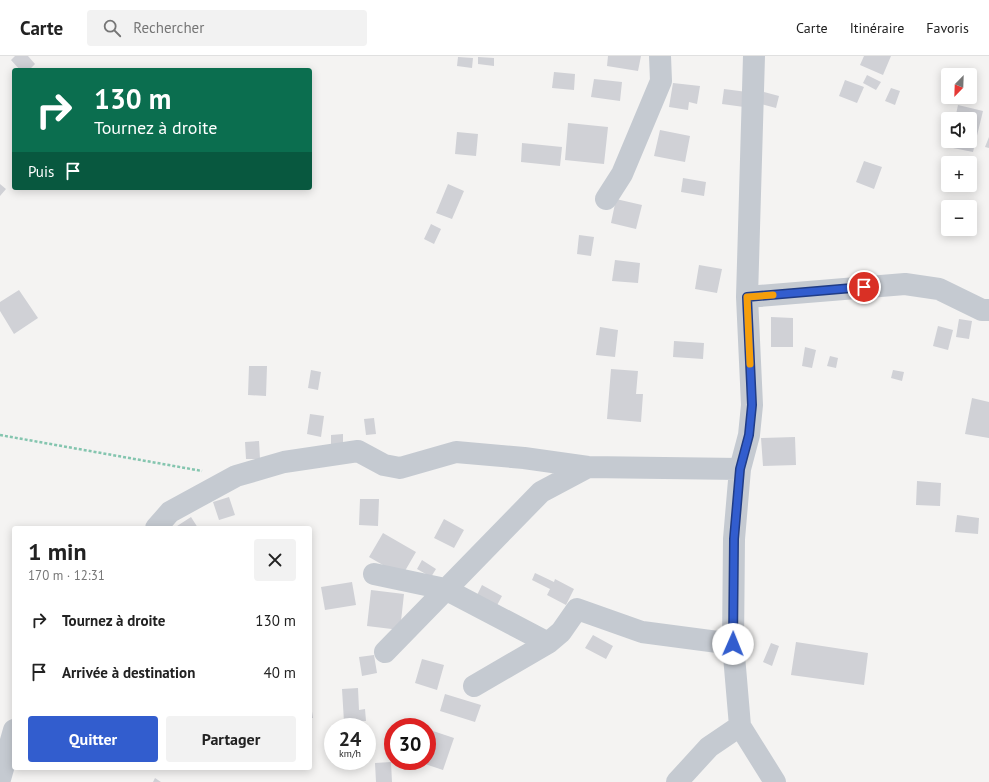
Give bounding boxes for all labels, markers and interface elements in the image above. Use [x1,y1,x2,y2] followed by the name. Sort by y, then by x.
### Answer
[87,10,367,46] search box
[20,16,63,40] text: Carte
[101,17,123,39] icon: search
[133,18,204,37] text: Rechercher
[796,19,828,37] text: Carte
[850,19,904,37] text: Itinéraire
[926,19,969,37] text: Favoris
[941,68,977,104] north arrow
[941,68,977,236] map controls
[94,80,171,117] text: 130 m
[28,84,80,136] icon: right
[941,112,977,148] button: sound
[94,116,217,139] text: Tournez à droite
[941,156,977,192] button: +
[62,160,84,182] icon: arrive
[28,162,54,181] text: Puis
[941,200,977,236] button: −
[847,270,881,304] pin
[853,276,875,298] icon: arrive
[28,536,87,567] text: 1 min
[254,539,296,581] button: close
[28,567,105,584] text: 170 m · 12:31
[28,609,50,631] icon: right
[62,611,165,630] text: Tournez à droite
[255,611,296,630] text: 130 m
[712,623,754,665] position arrow
[28,661,50,683] icon: arrive
[62,663,195,682] text: Arrivée à destination
[263,663,296,682] text: 40 m
[28,716,158,762] button: Quitter
[166,716,296,762] button: Partager
[384,718,436,770] speed limit sign: 30
[339,726,361,752] text: 24
[339,747,361,760] text: km/h

